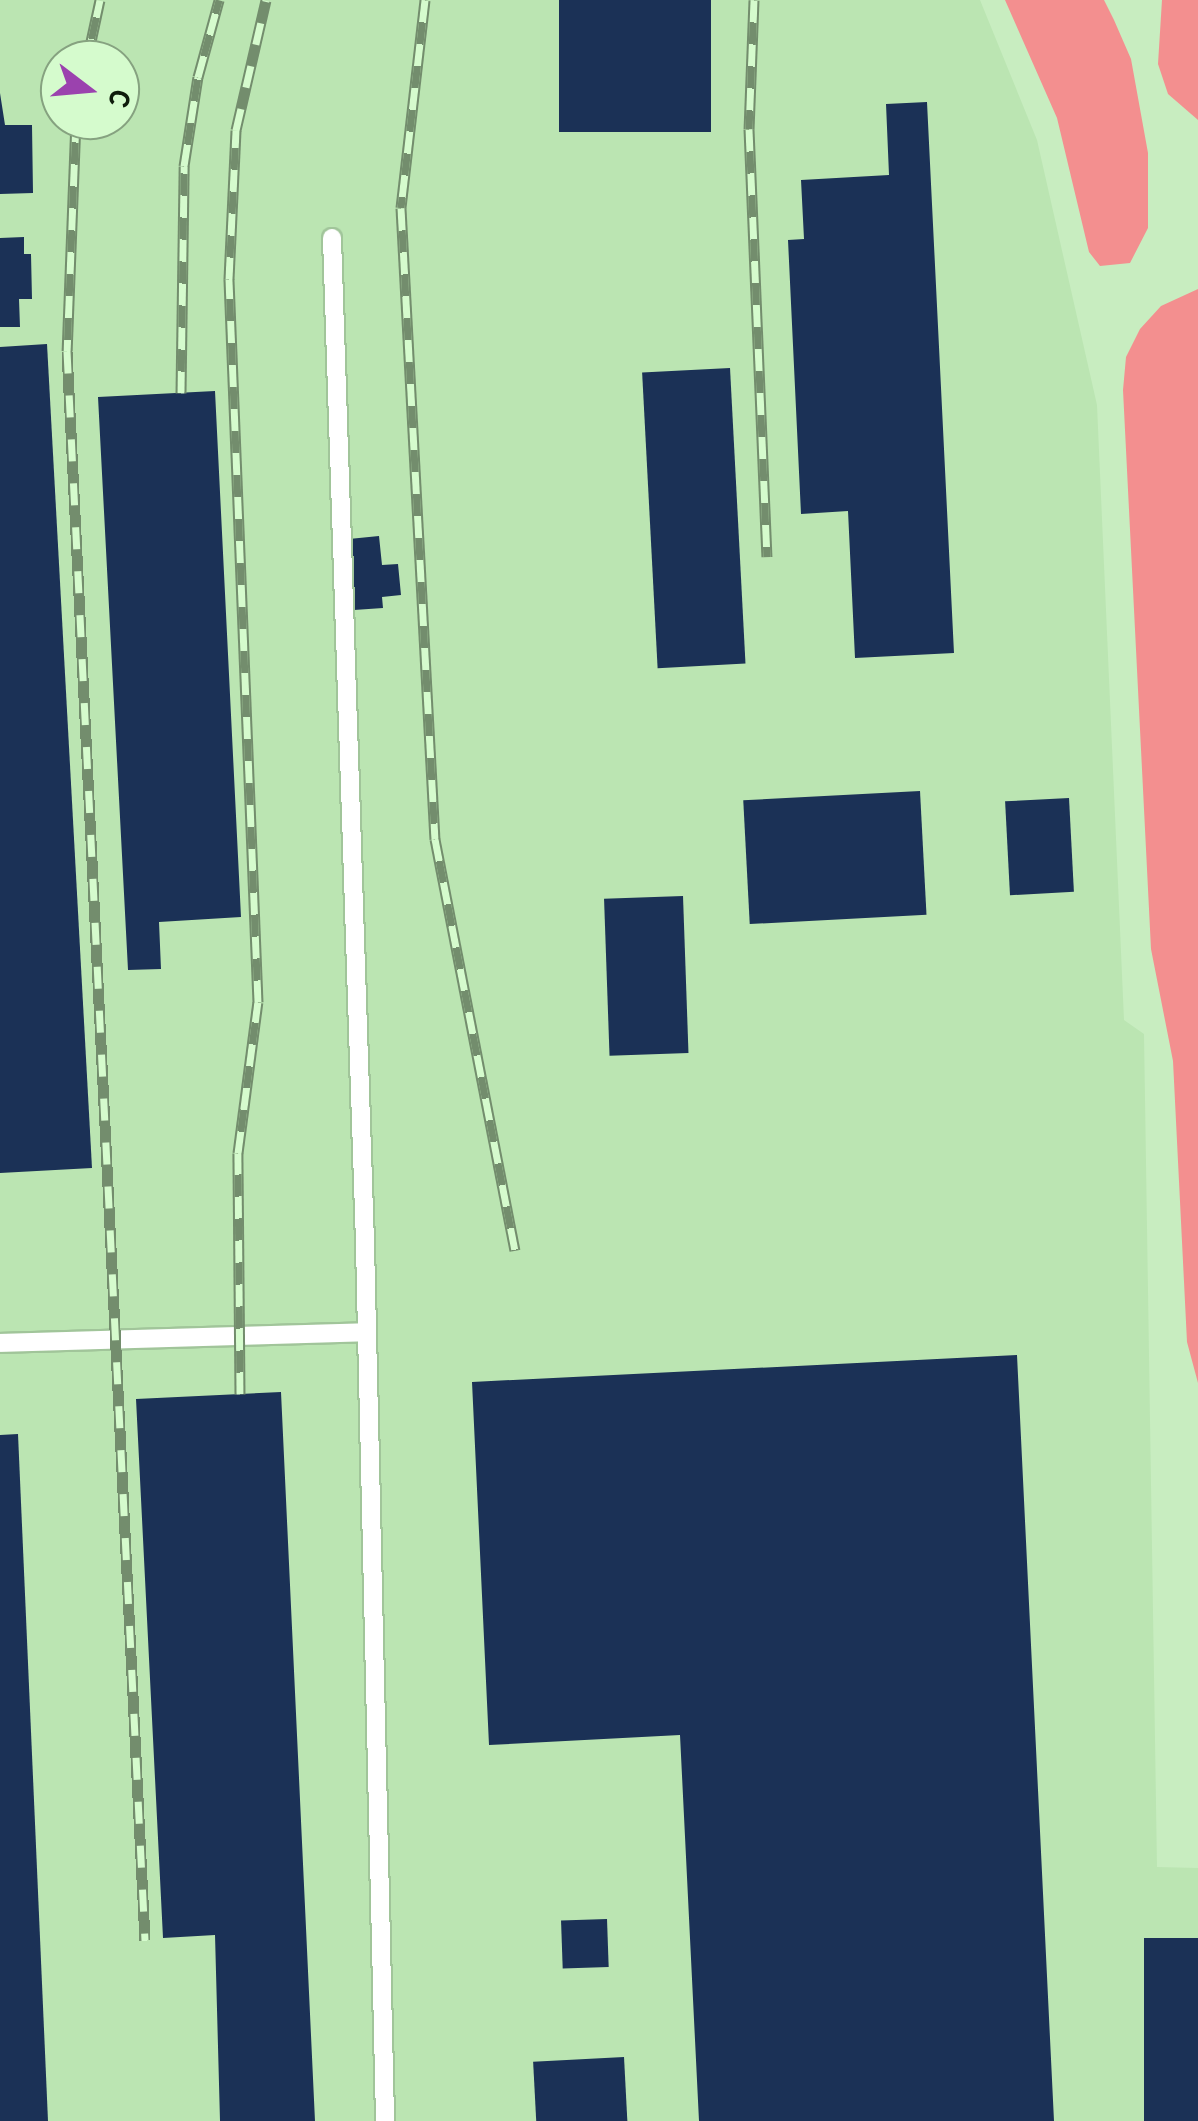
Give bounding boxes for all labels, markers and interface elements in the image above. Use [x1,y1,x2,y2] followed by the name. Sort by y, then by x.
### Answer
[40,40,140,140] north arrow
[97,84,137,111] text: С

